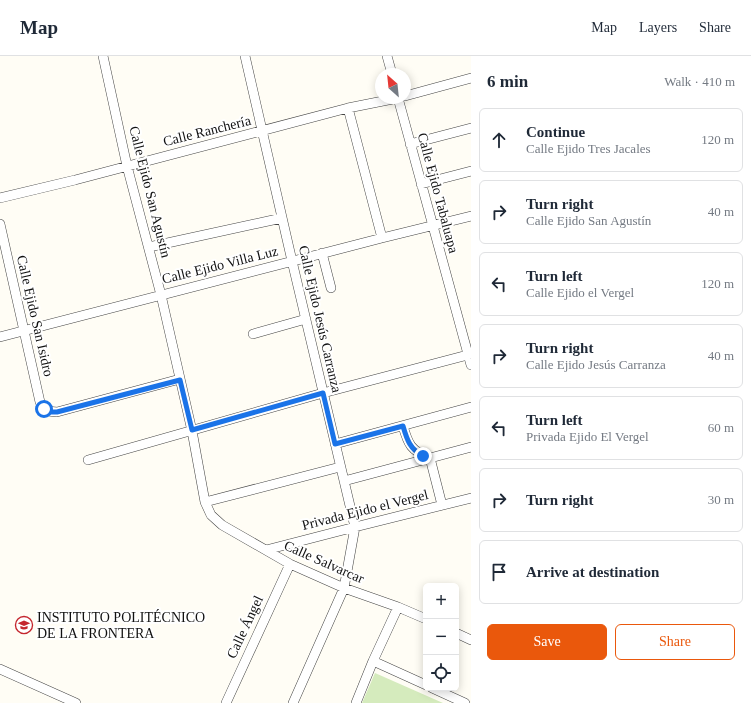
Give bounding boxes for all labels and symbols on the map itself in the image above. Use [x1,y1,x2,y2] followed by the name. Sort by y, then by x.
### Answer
[375,68,411,104] north arrow
[162,113,253,149] street label: Calle Ranchería
[126,125,174,259] street label: Calle Ejido San Agustín
[415,131,461,256] street label: Calle Ejido Tabaluapa
[160,243,280,287] street label: Calle Ejido Villa Luz
[296,244,344,395] street label: Calle Ejido Jesús Carranza
[14,254,56,378] street label: Calle Ejido San Isidro
[35,400,53,418] route start
[414,447,432,465] route end
[300,487,430,533] street label: Privada Ejido el Vergel
[282,538,367,586] street label: Calle Salvarcar
[223,593,266,661] street label: Calle Ángel
[37,609,205,641] place label: INSTITUTO POLITÉCNICO DE LA FRONTERA
[14,615,34,635] school or university icon: INSTITUTO POLITÉCNICO DE LA FRONTERA

